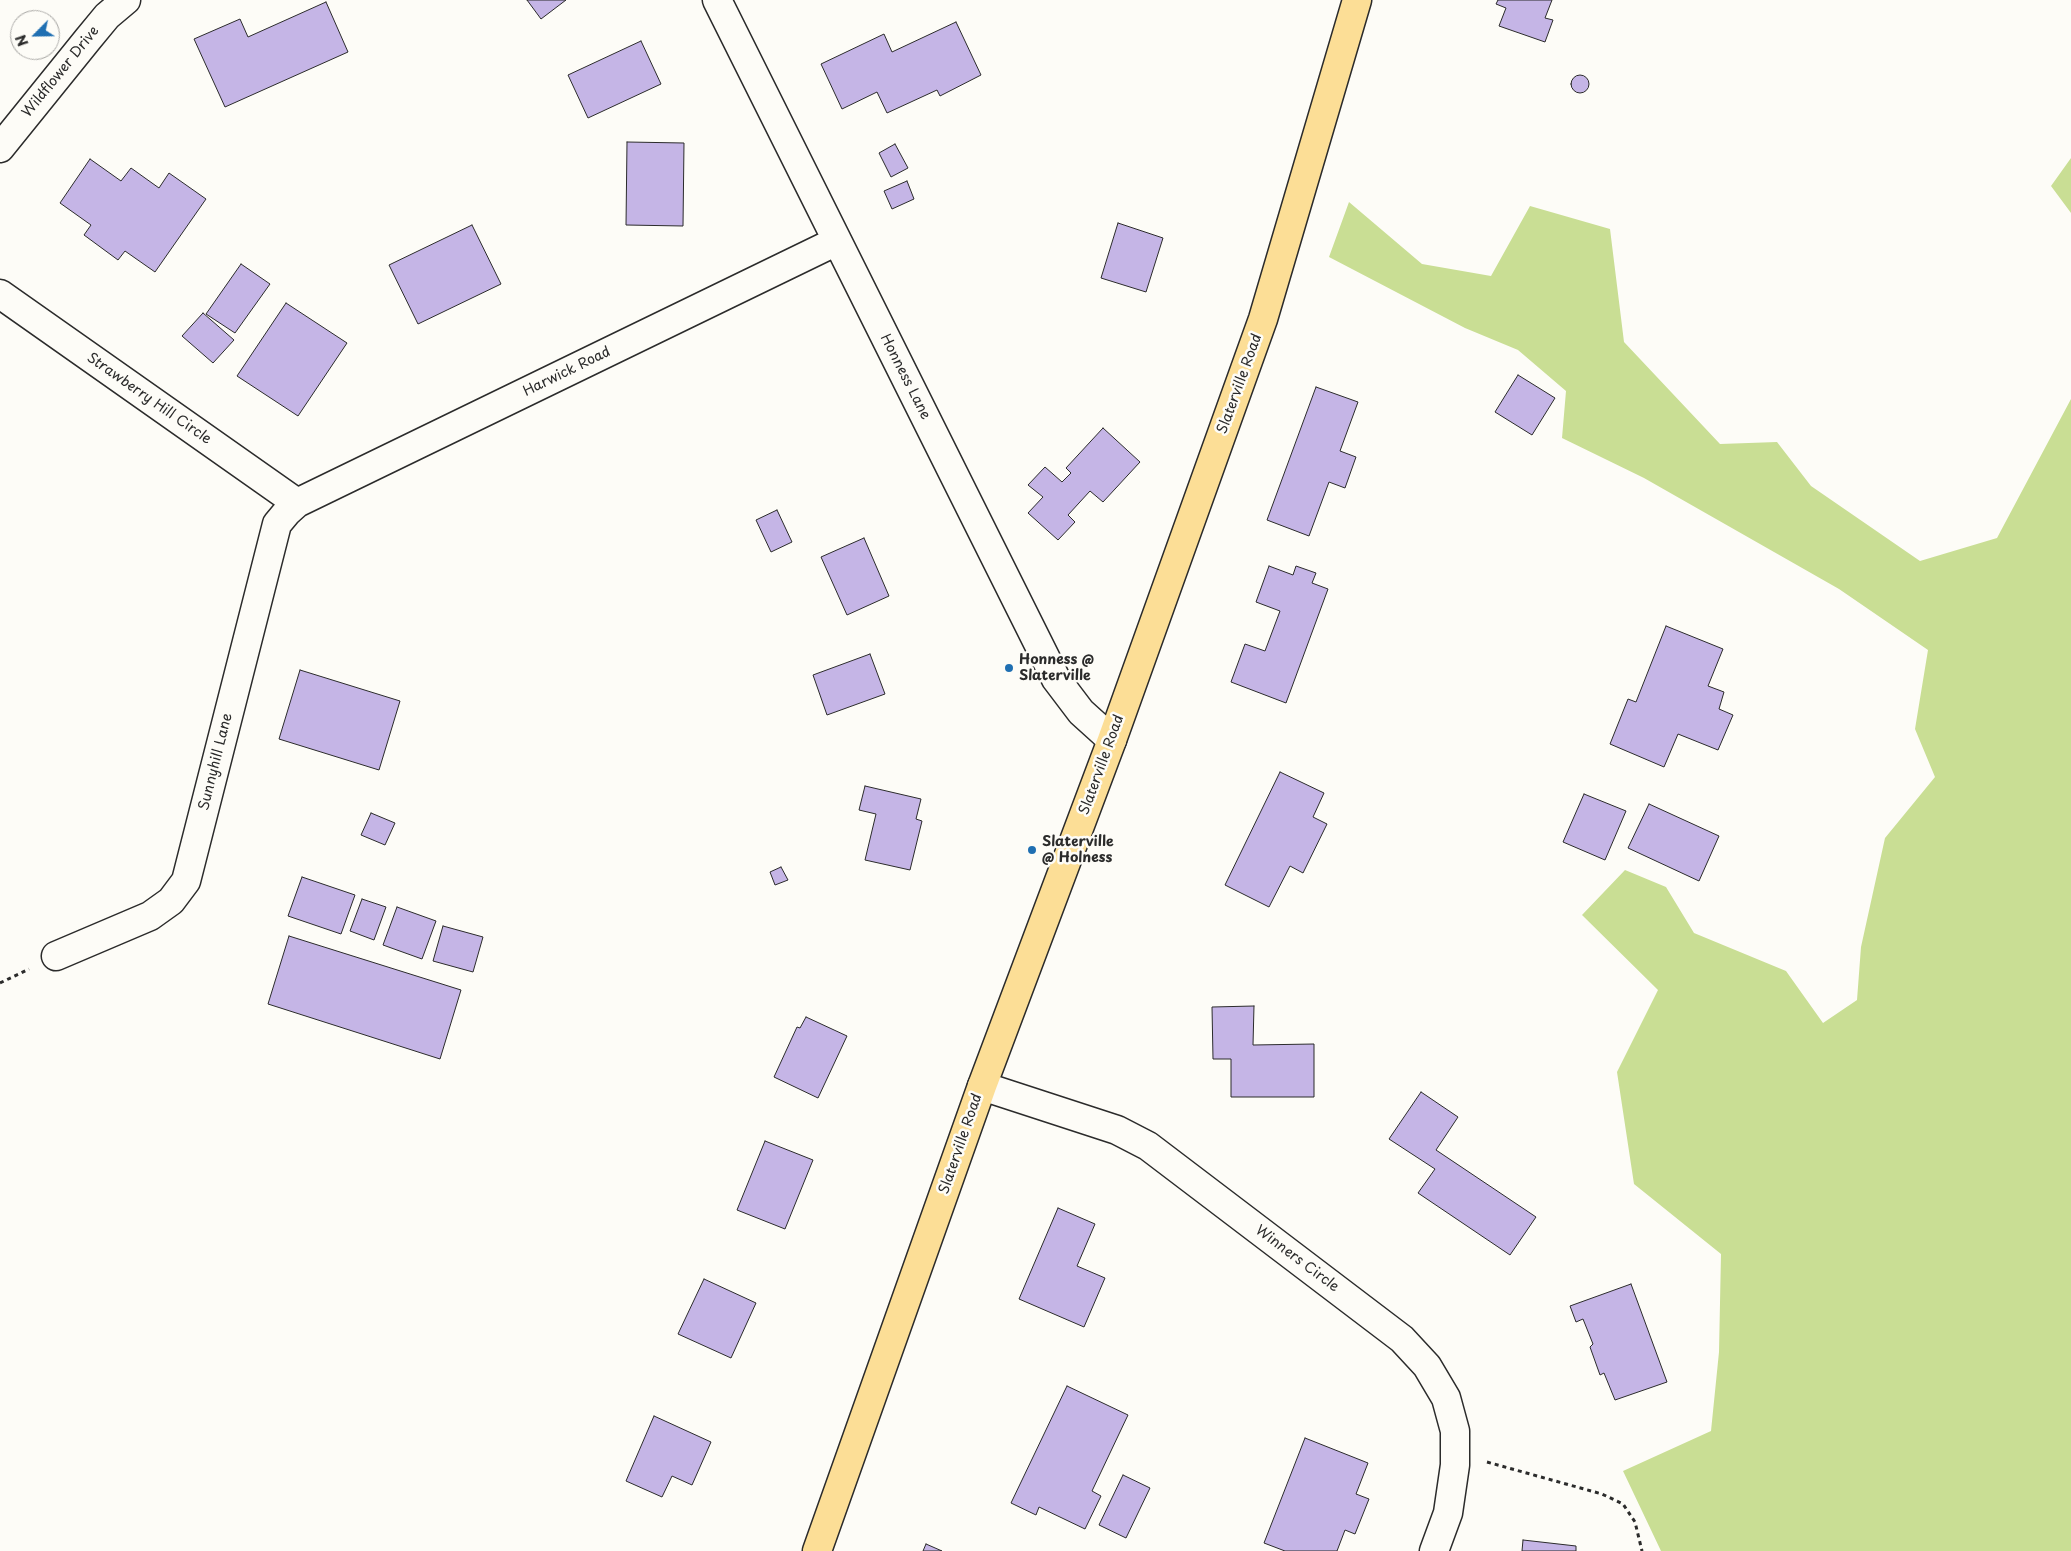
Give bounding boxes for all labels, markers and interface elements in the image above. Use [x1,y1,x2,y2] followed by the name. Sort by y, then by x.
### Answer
[10,10,60,60] north arrow
[19,23,103,121] street label: Wildflower Drive
[10,31,33,50] text: N
[876,331,934,423] street label: Honness Lane
[1214,332,1266,436] street label: Slaterville Road
[521,344,613,400] street label: Harwick Road
[84,350,214,448] street label: Strawberry Hill Circle
[1019,652,1094,684] place label: Honness @ Slaterville
[1003,662,1015,674] marker: Honness @ Slaterville
[196,712,236,812] street label: Sunnyhill Lane
[1076,713,1128,817] street label: Slaterville Road
[1042,834,1114,866] place label: Slaterville @ Holness
[1026,844,1038,856] marker: Slaterville @ Holness
[936,1091,986,1197] street label: Slaterville Road
[1252,1222,1342,1296] street label: Winners Circle

